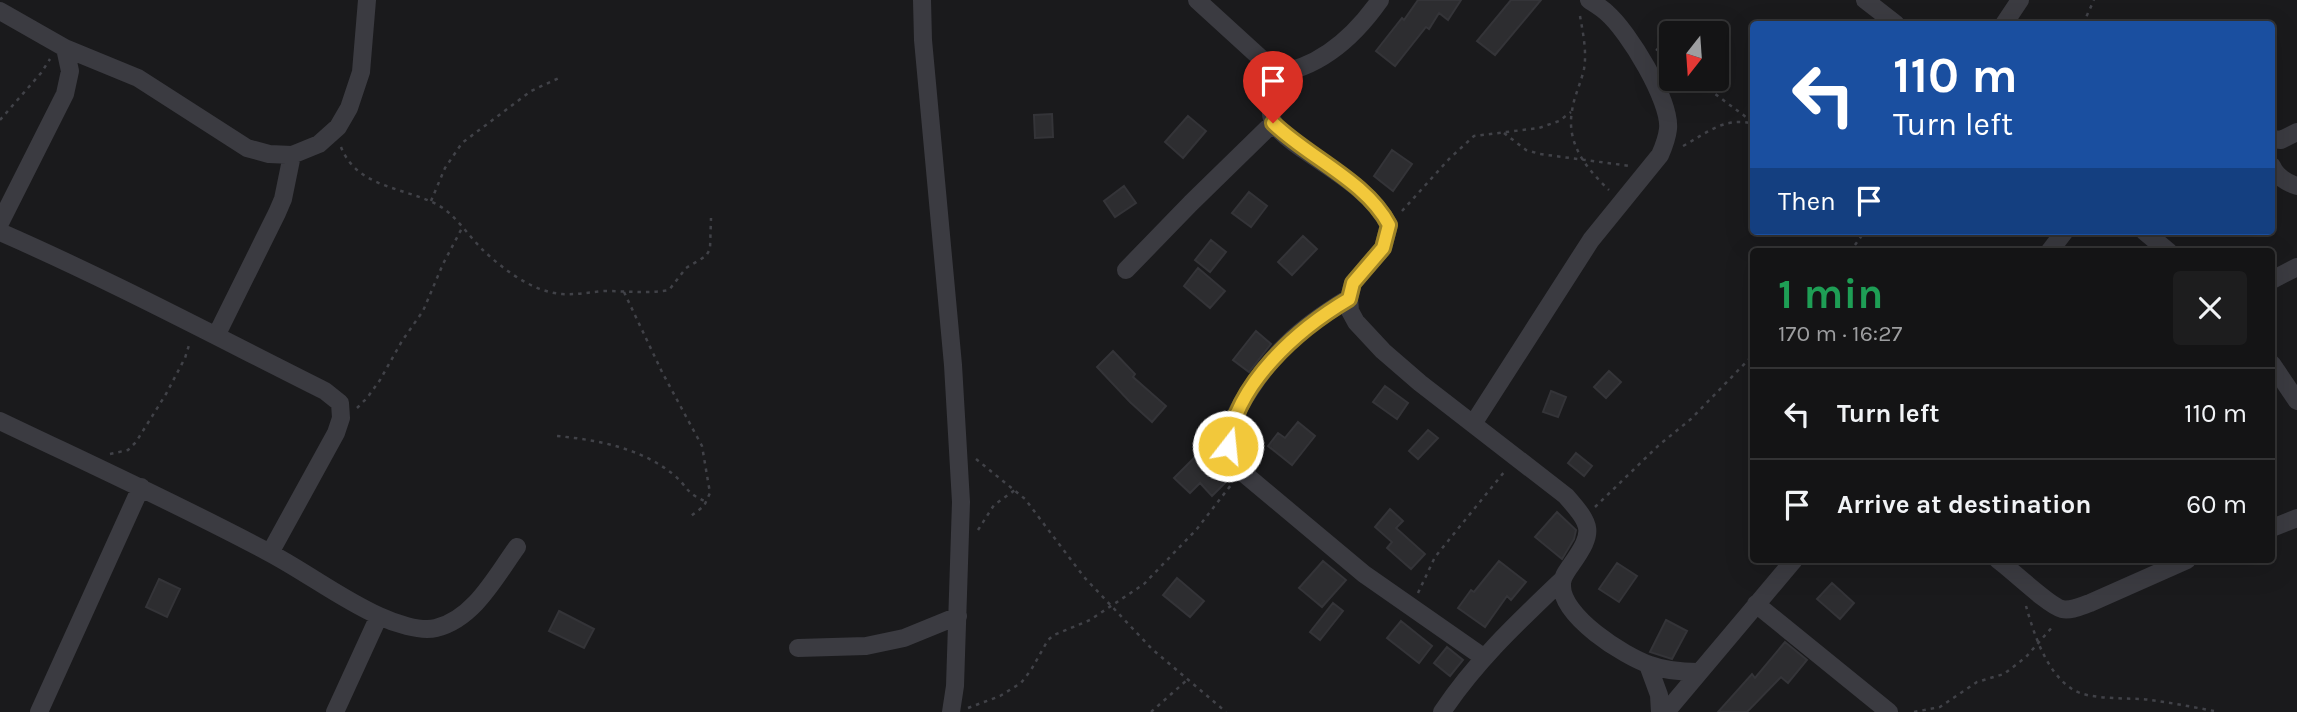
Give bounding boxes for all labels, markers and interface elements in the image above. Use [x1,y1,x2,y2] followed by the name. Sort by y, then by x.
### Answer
[1659,21,1729,91] north arrow
[1659,21,1729,91] map controls
[1893,47,2018,104] text: 110 m
[1778,49,1869,140] icon: left
[1243,51,1303,123] pin
[1254,62,1292,100] icon: arrive
[1893,106,2013,143] text: Turn left
[1850,182,1888,220] icon: arrive
[1778,186,1836,217] text: Then
[1778,269,1883,319] text: 1 min
[2173,271,2247,345] button: close
[1778,320,1902,347] text: 170 m · 16:27
[1778,395,1816,433] icon: left
[1837,398,1939,429] text: Turn left
[2184,398,2247,429] text: 110 m
[1191,409,1265,483] position arrow
[1778,486,1816,524] icon: arrive
[1837,489,2091,520] text: Arrive at destination
[2186,489,2247,520] text: 60 m

